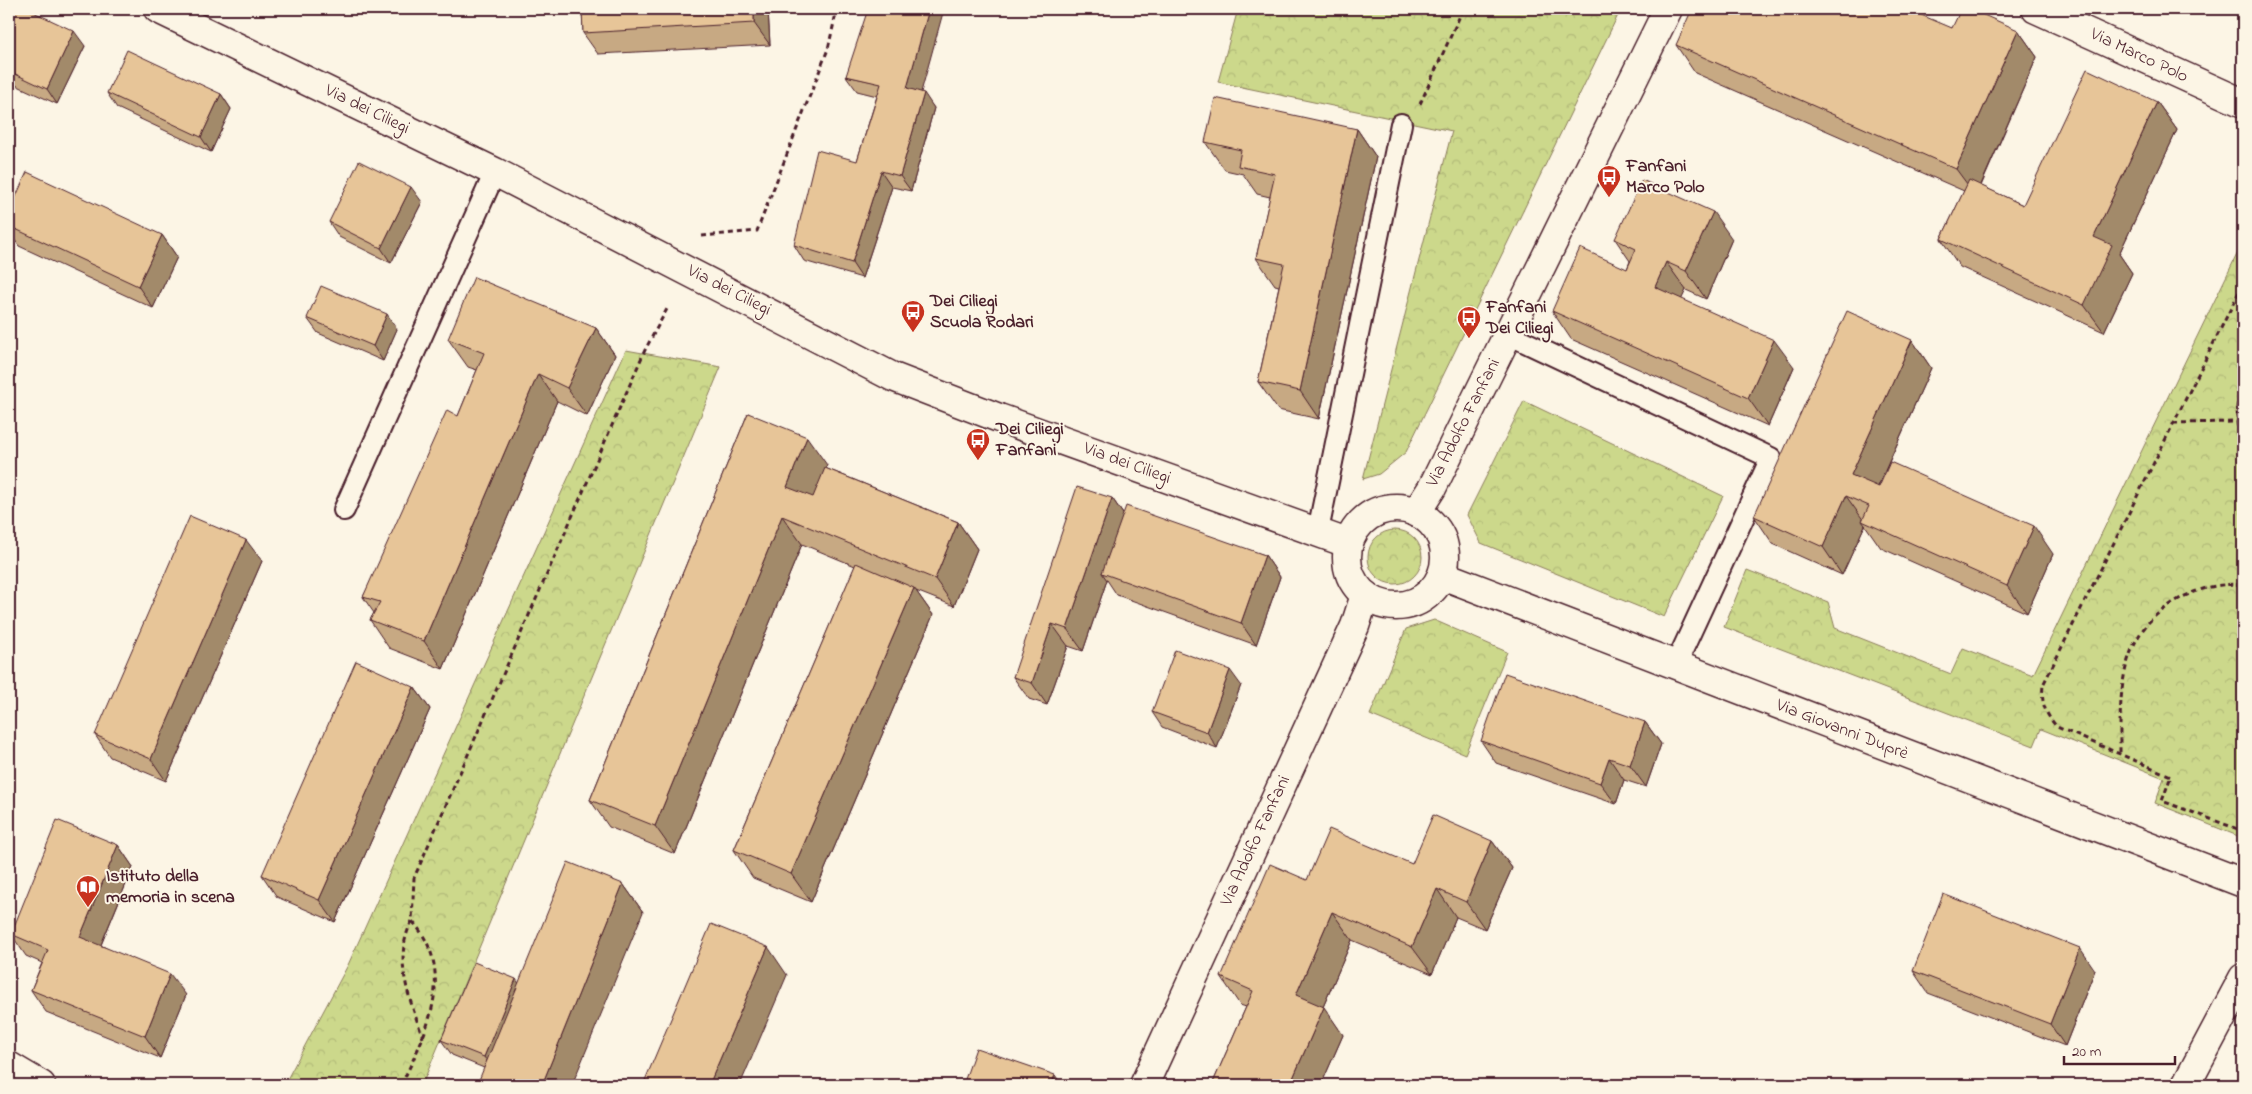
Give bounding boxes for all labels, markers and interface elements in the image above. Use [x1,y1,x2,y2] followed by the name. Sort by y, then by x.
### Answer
[2085,22,2192,90] street label: Via Marco Polo
[319,78,414,143] street label: Via dei Ciliegi
[1625,154,1705,201] place label: Fanfani Marco Polo
[1596,164,1622,198] bus stop icon: Fanfani Marco Polo
[681,258,776,324] street label: Via dei Ciliegi
[929,289,1034,336] place label: Dei Ciliegi Scuola Rodari
[1485,295,1554,343] place label: Fanfani Dei Ciliegi
[900,299,926,333] bus stop icon: Dei Ciliegi Scuola Rodari
[1456,305,1482,339] bus stop icon: Fanfani Dei Ciliegi
[1420,354,1508,493] street label: Via Adolfo Fanfani
[995,417,1064,464] place label: Dei Ciliegi Fanfani
[965,427,991,461] bus stop icon: Dei Ciliegi Fanfani
[1078,436,1174,493] street label: Via dei Ciliegi
[1771,692,1913,768] street label: Via Giovanni Duprè
[1214,771,1298,912] street label: Via Adolfo Fanfani
[106,864,235,911] place label: Istituto della memoria in scena
[75,874,101,908] library icon: Istituto della memoria in scena
[2064,1034,2176,1066] scale bar
[2072,1041,2102,1063] text: 20 m

